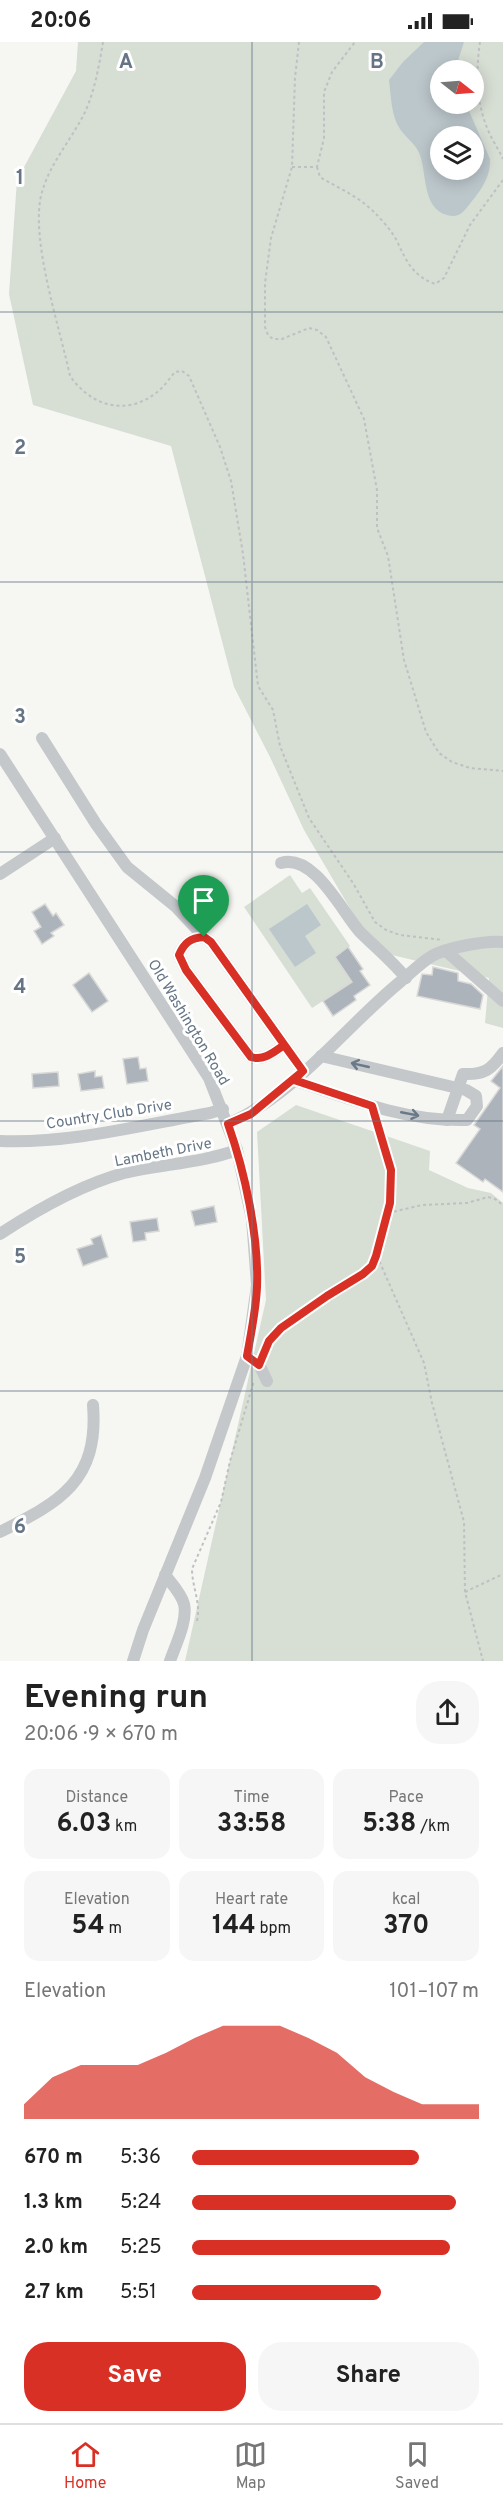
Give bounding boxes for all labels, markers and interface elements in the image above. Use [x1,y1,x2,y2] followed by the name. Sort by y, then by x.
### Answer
[30,8,91,35] text: 20:06
[119,50,133,76] text: A
[370,50,384,76] text: B
[430,60,484,114] north arrow
[430,60,484,180] map controls
[430,126,484,180] button: layers
[16,166,24,192] text: 1
[14,436,26,462] text: 2
[14,705,26,731] text: 3
[178,875,229,937] pin
[187,884,220,917] icon: arrive
[143,956,233,1089] street label: Old Washington Road
[14,975,26,1001] text: 4
[351,1058,370,1070] one-way arrow
[45,1096,173,1135] street label: Country Club Drive
[400,1109,419,1120] one-way arrow
[113,1135,214,1172] street label: Lambeth Drive
[14,1245,26,1271] text: 5
[14,1515,26,1541] text: 6
[24,1678,208,1720] text: Evening run
[416,1681,479,1744] button: share
[24,1722,178,1748] text: 20:06 · 9 × 670 m
[65,1788,128,1808] text: Distance
[234,1788,269,1808] text: Time
[389,1788,424,1808] text: Pace
[56,1808,111,1841] text: 6.03
[217,1808,286,1841] text: 33:58
[362,1808,416,1841] text: 5:38
[111,1817,137,1837] text: km
[416,1817,450,1837] text: /km
[64,1890,130,1910] text: Elevation
[215,1890,288,1910] text: Heart rate
[392,1890,420,1910] text: kcal
[72,1910,105,1943] text: 54
[212,1910,256,1943] text: 144
[383,1910,429,1943] text: 370
[105,1919,122,1939] text: m
[256,1919,291,1939] text: bpm
[24,1979,106,2005] text: Elevation
[389,1979,479,2005] text: 101–107 m
[24,2145,83,2171] text: 670 m
[120,2145,161,2171] text: 5:36
[24,2190,83,2216] text: 1.3 km
[120,2190,161,2216] text: 5:24
[24,2235,88,2261] text: 2.0 km
[120,2235,162,2261] text: 5:25
[24,2280,84,2306] text: 2.7 km
[120,2280,157,2306] text: 5:51
[24,2342,246,2411] button: Save
[258,2342,479,2411] button: Share
[64,2438,106,2494] tab: Home
[234,2438,267,2494] tab: Map
[395,2438,439,2494] tab: Saved

